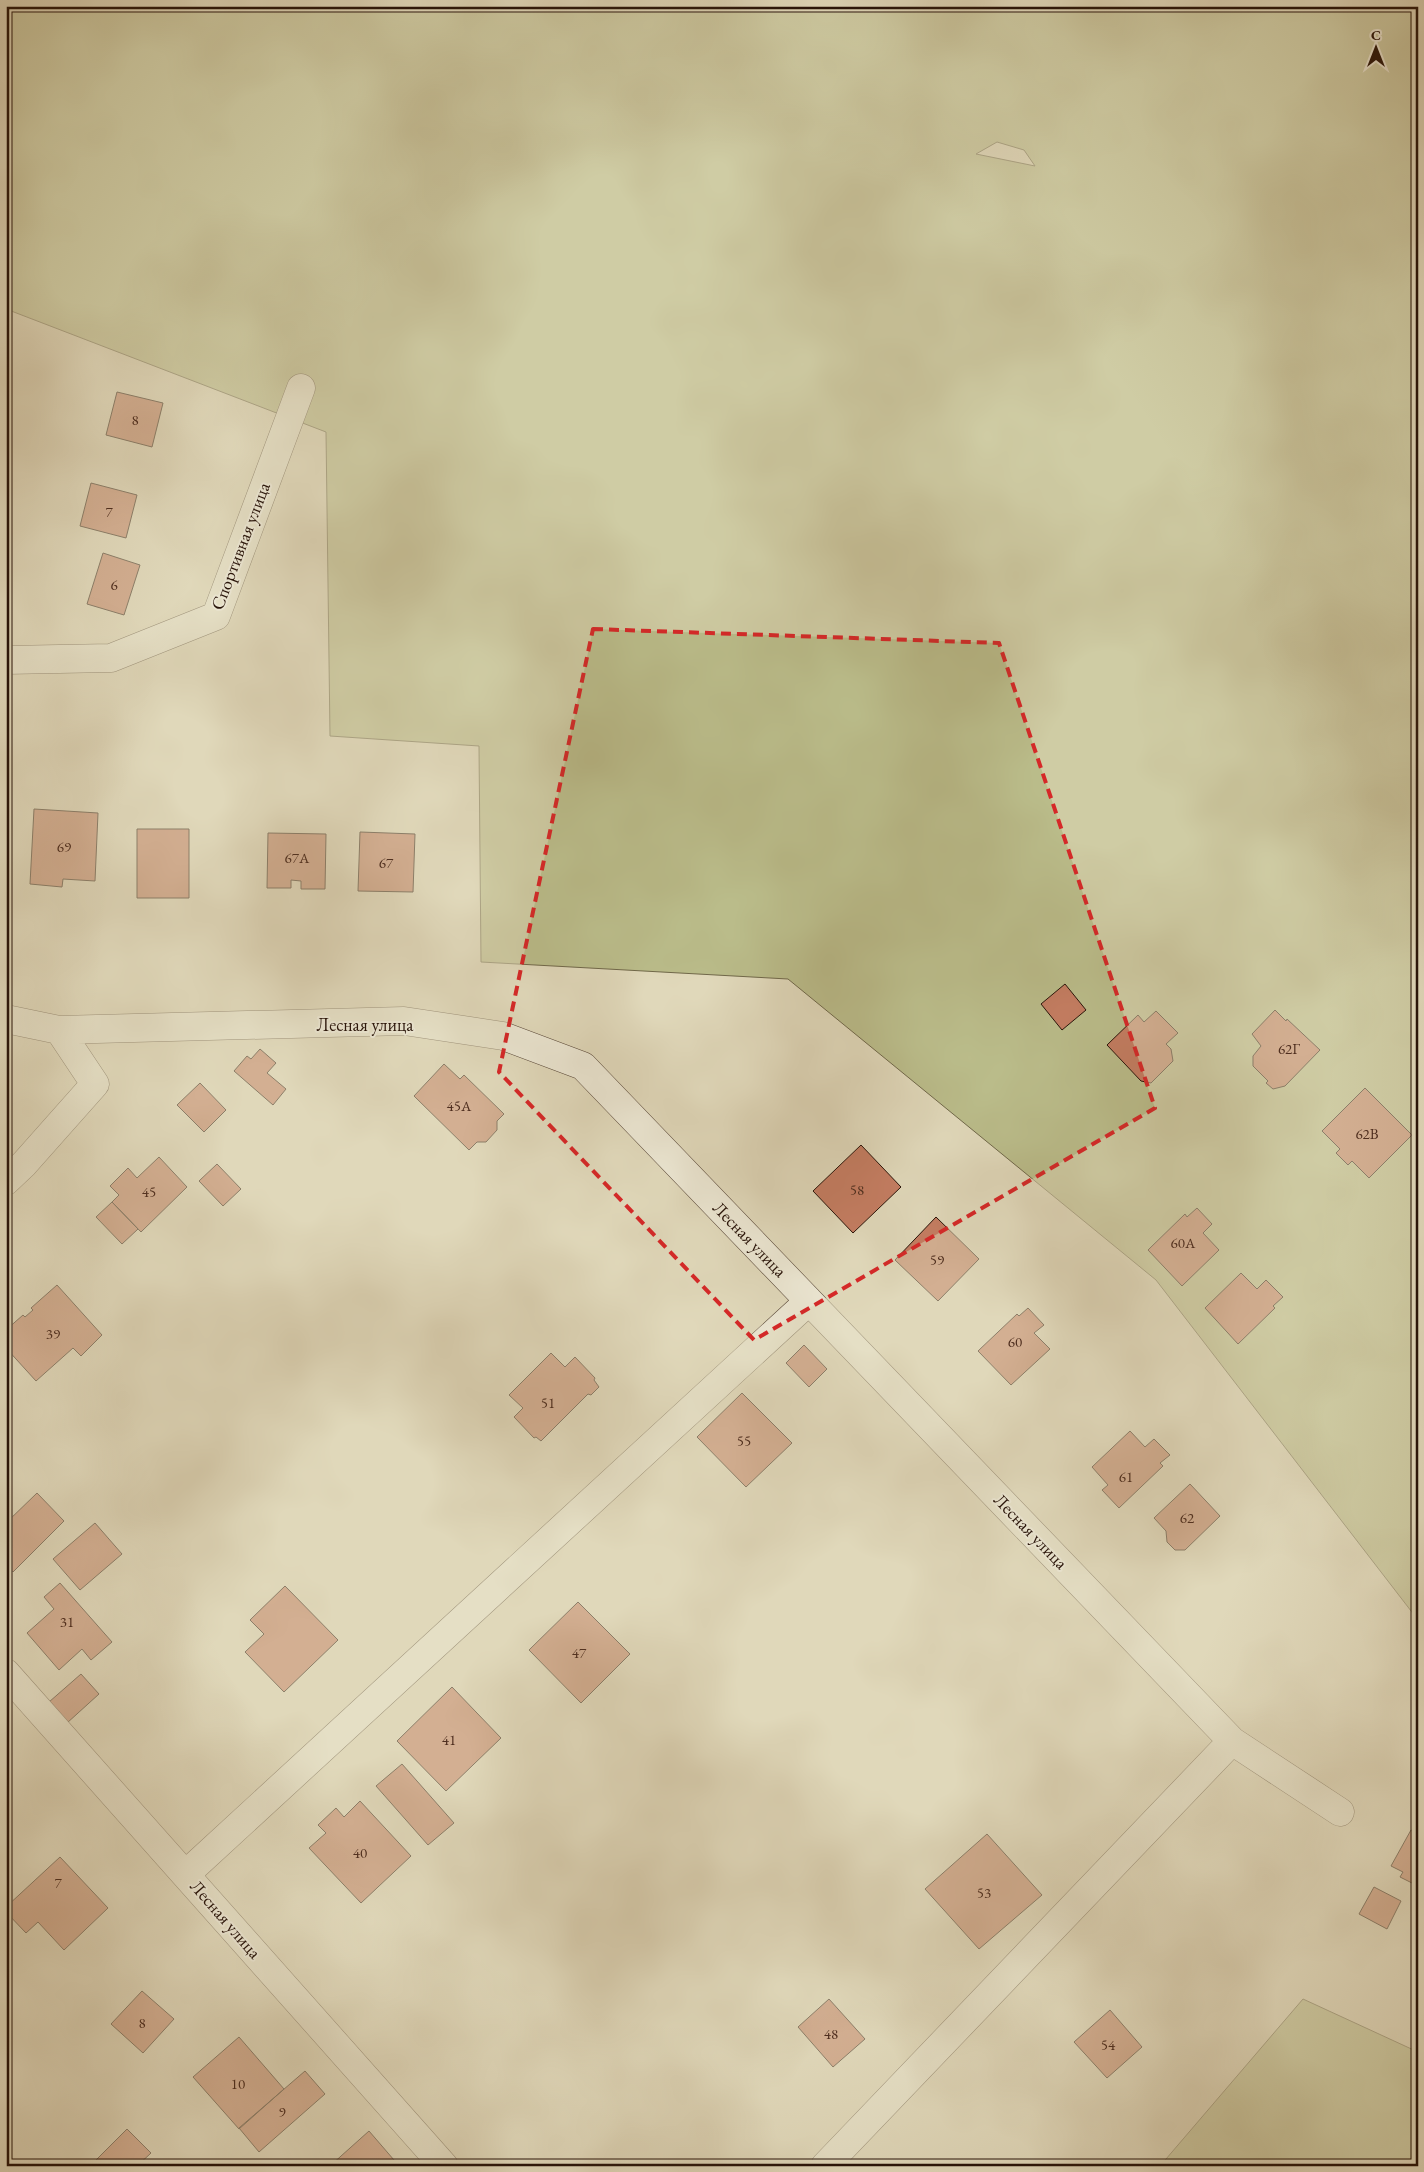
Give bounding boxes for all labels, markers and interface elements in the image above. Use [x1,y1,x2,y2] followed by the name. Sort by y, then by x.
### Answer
[1352,22,1402,72] north arrow
[1371,26,1381,44] text: С
[131,410,139,429] house number: 8
[205,478,275,613] street label: Спортивная улица
[105,502,113,521] house number: 7
[110,575,118,594] house number: 6
[57,837,71,856] house number: 69
[285,848,310,867] house number: 67А
[379,853,394,872] house number: 67
[317,1013,414,1036] street label: Лесная улица
[1278,1039,1300,1058] house number: 62Г
[447,1096,472,1115] house number: 45А
[1355,1124,1379,1143] house number: 62В
[850,1180,864,1199] house number: 58
[142,1182,156,1201] house number: 45
[708,1196,793,1282] street label: Лесная улица
[1171,1233,1196,1252] house number: 60А
[930,1250,944,1269] house number: 59
[46,1324,60,1343] house number: 39
[1008,1332,1022,1351] house number: 60
[541,1393,555,1412] house number: 51
[737,1431,751,1450] house number: 55
[1119,1467,1133,1486] house number: 61
[989,1488,1074,1574] street label: Лесная улица
[1180,1508,1195,1527] house number: 62
[60,1612,74,1631] house number: 31
[572,1643,587,1662] house number: 47
[442,1730,456,1749] house number: 41
[353,1843,367,1862] house number: 40
[54,1873,62,1892] house number: 7
[186,1875,267,1964] street label: Лесная улица
[977,1883,991,1902] house number: 53
[138,2013,146,2032] house number: 8
[824,2024,838,2043] house number: 48
[1101,2035,1116,2054] house number: 54
[231,2074,245,2093] house number: 10
[278,2102,286,2121] house number: 9

